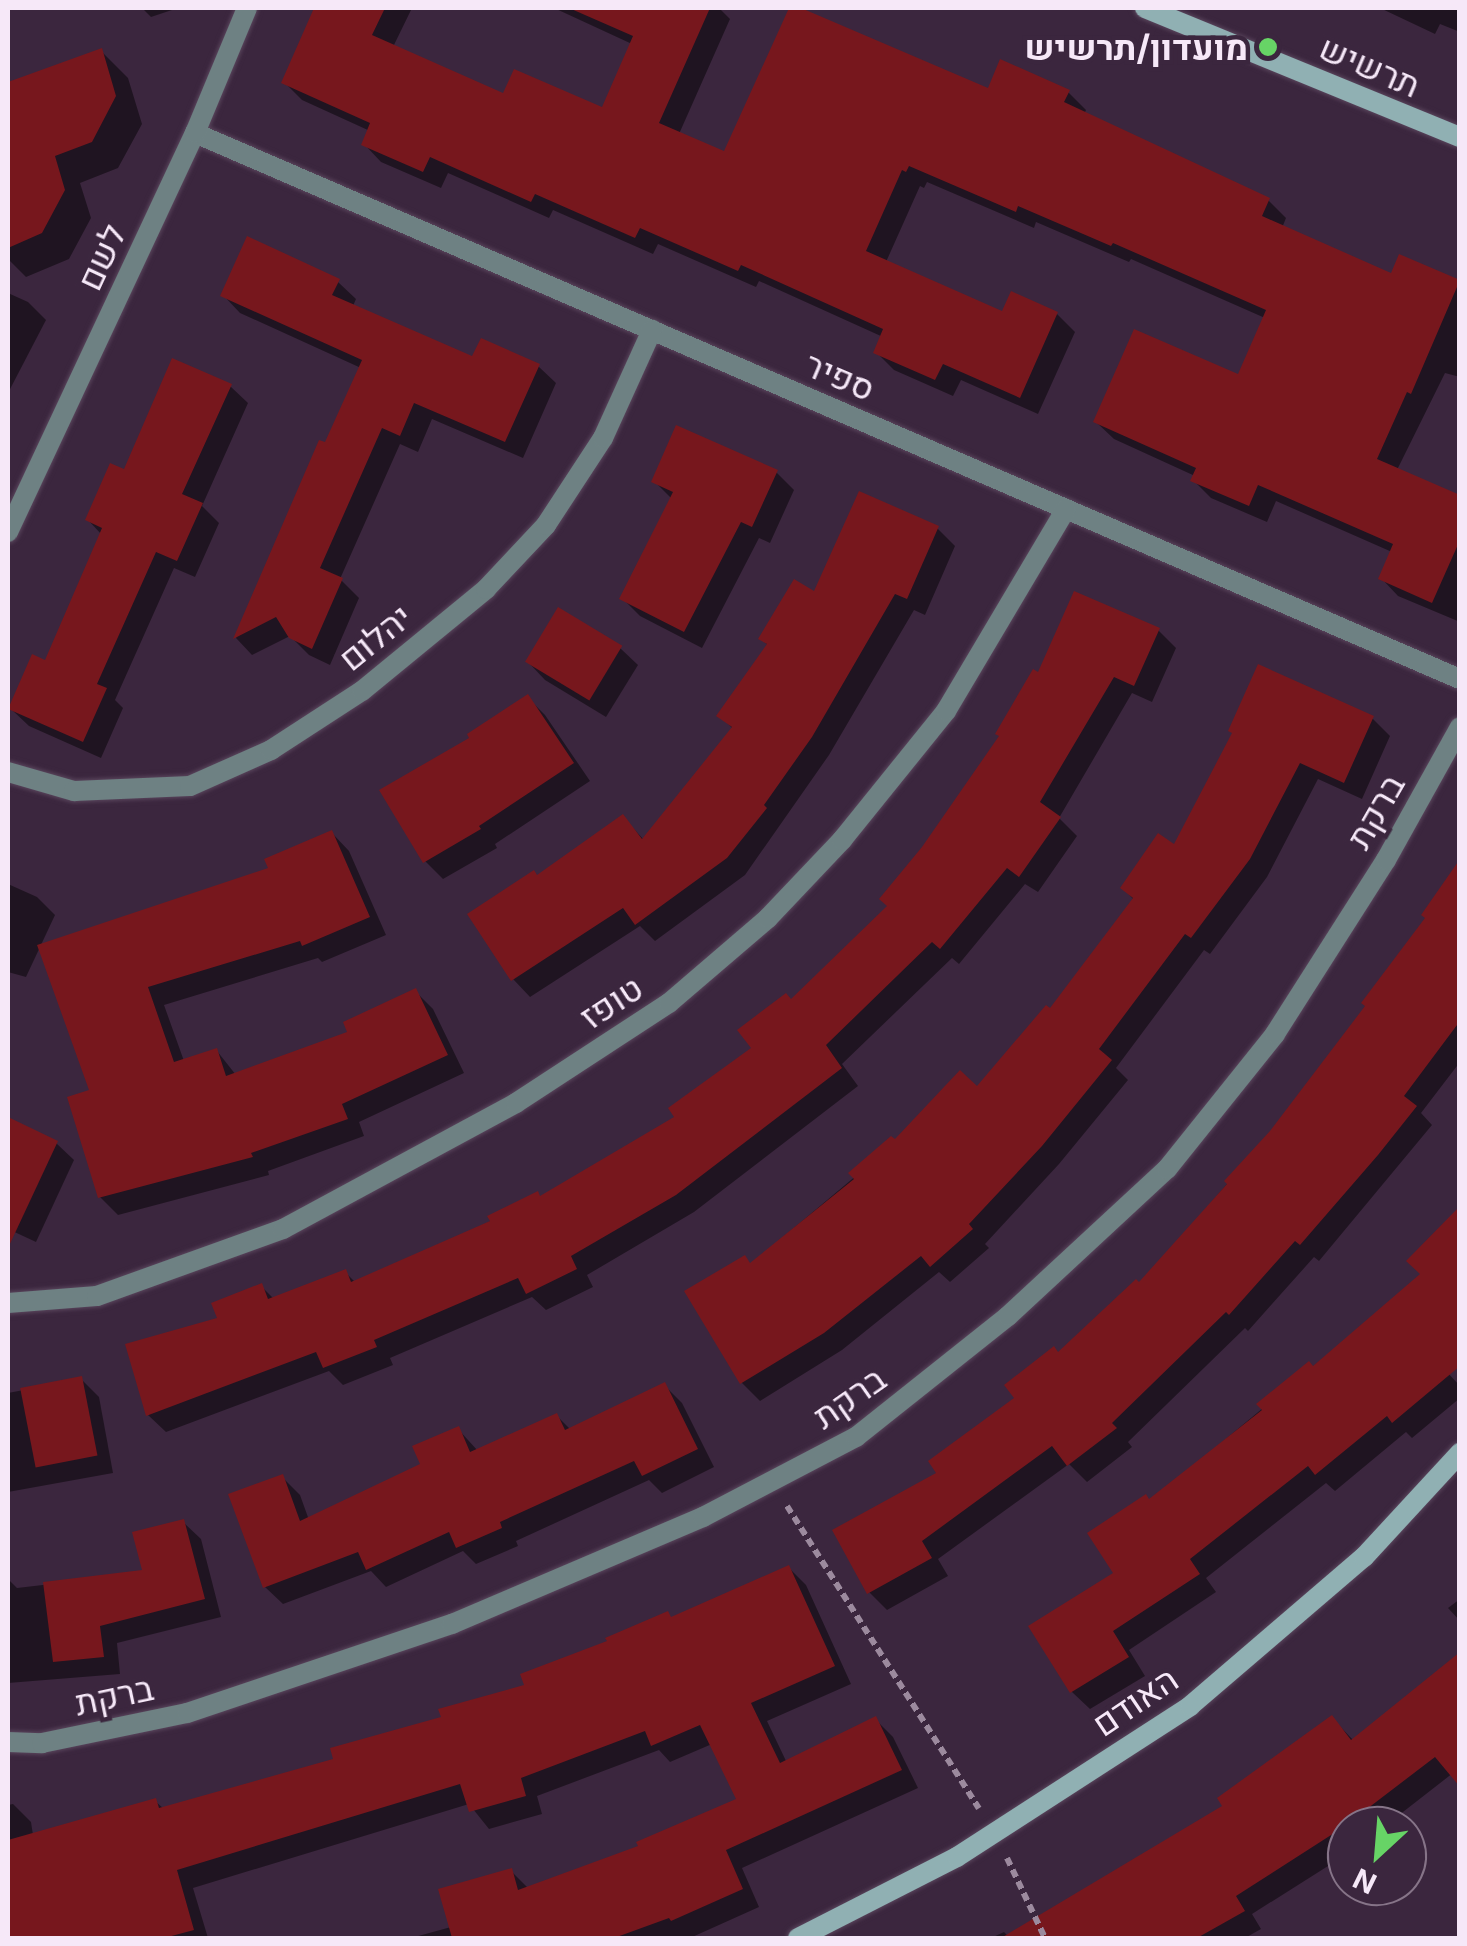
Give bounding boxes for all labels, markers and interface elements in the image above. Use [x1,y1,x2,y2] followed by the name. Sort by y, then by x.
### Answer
[1024,26,1248,68] place label: מועדון/תרשיש
[1313,26,1427,106] street label: תרשיש
[1257,36,1279,58] marker: מועדון/תרשיש
[68,217,134,297] street label: לשם
[799,343,881,409] street label: ספיר
[330,595,420,679] street label: יהלום
[1337,766,1413,856] street label: ברקת
[572,966,650,1038] street label: טופז
[805,1357,893,1437] street label: ברקת
[1084,1657,1186,1745] street label: האודם
[71,1666,157,1724] street label: ברקת
[1327,1806,1427,1906] north arrow
[1348,1861,1382,1901] text: N

